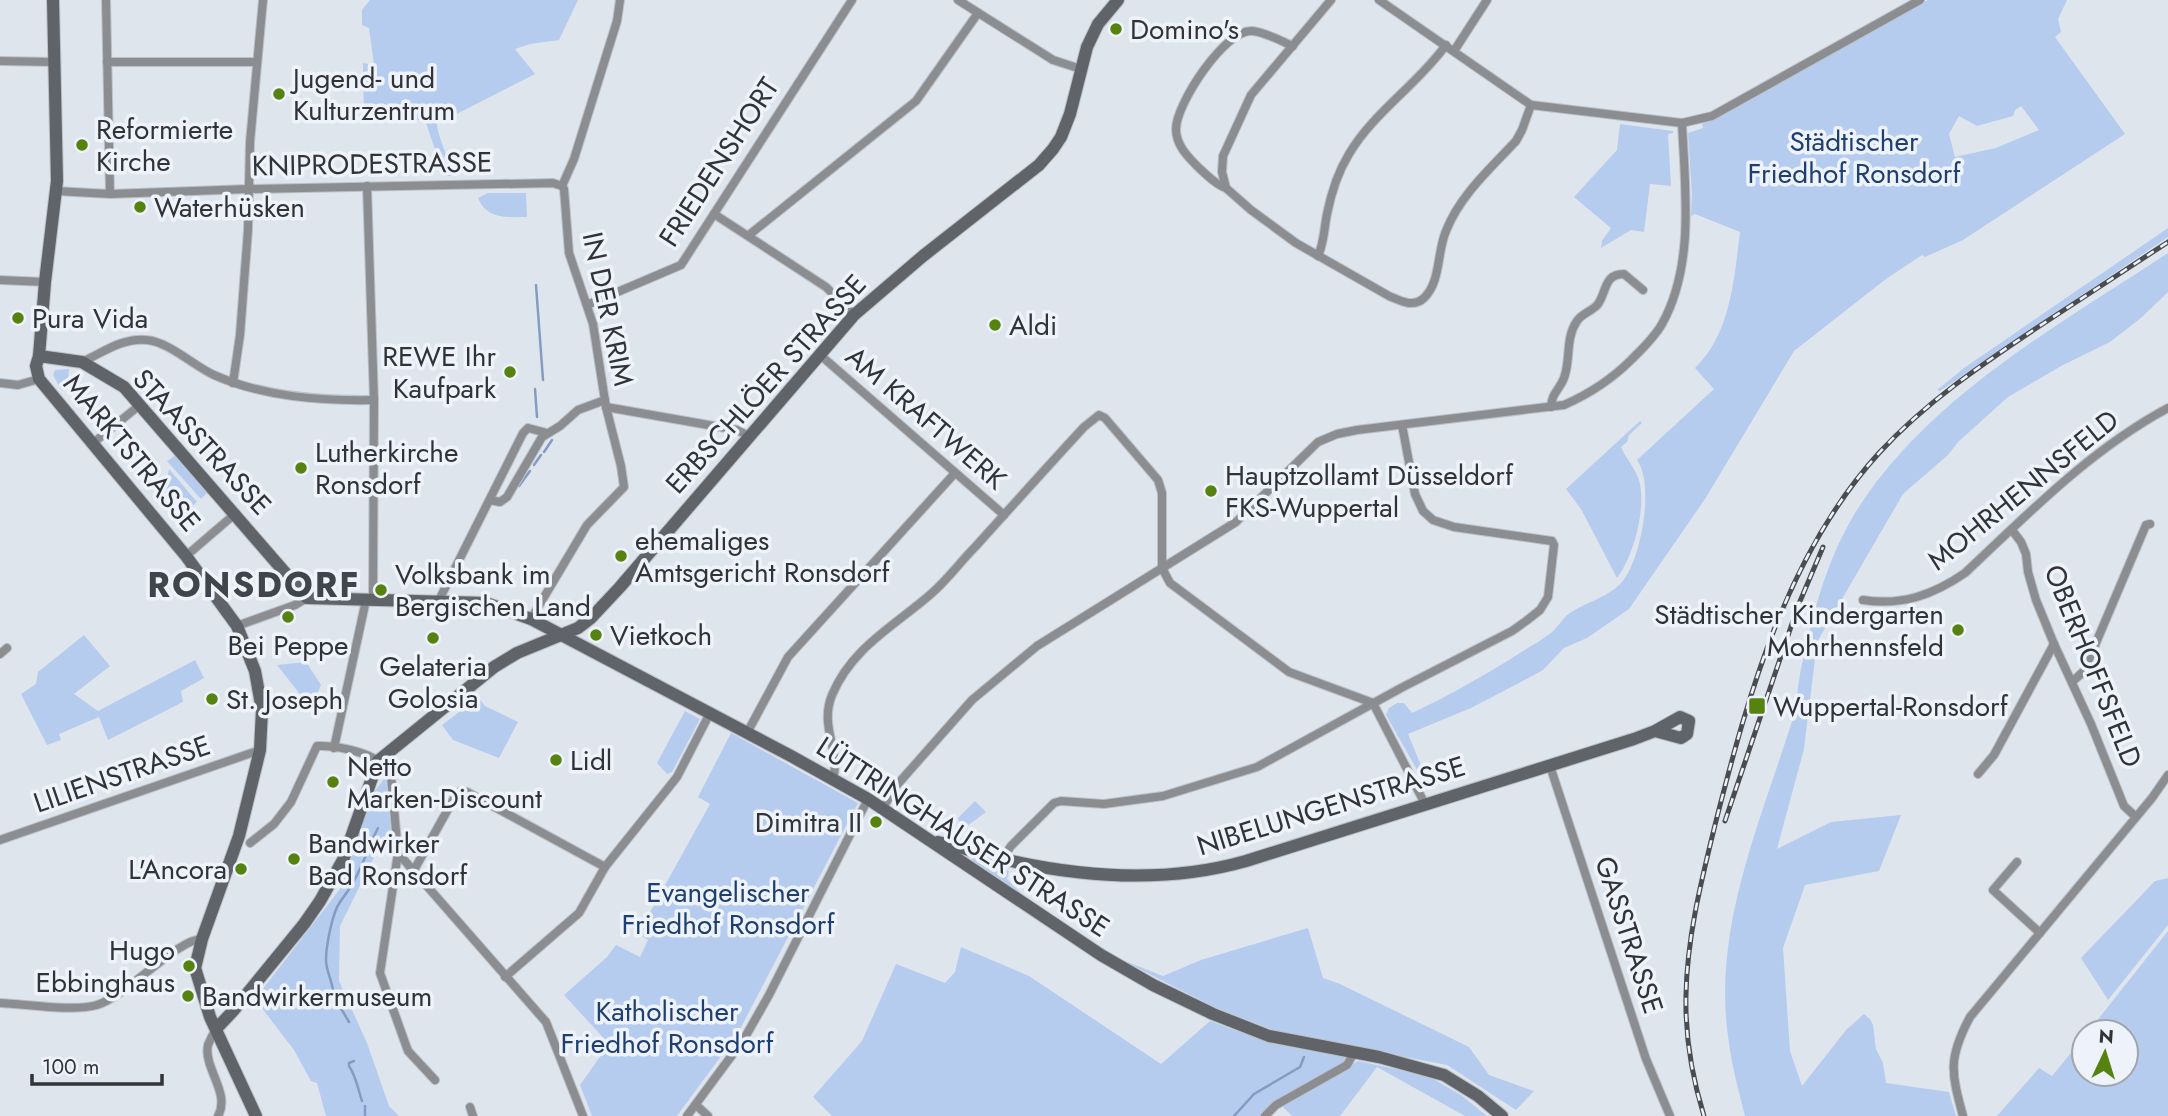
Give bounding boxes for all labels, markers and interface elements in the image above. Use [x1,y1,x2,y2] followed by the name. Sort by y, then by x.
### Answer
[1130,9,1239,50] place label: Domino's
[1108,21,1124,37] marker: Domino's
[289,58,455,131] place label: Jugend- und Kulturzentrum
[649,69,789,255] street label: FRIEDENSHORT
[271,86,287,102] marker: Jugend- und Kulturzentrum
[96,109,233,182] place label: Reformierte Kirche
[1748,121,1961,194] park label: Städtischer Friedhof Ronsdorf
[74,137,90,153] marker: Reformierte Kirche
[251,141,493,187] street label: KNIPRODESTRASSE
[154,187,305,228] place label: Waterhüsken
[132,199,148,215] marker: Waterhüsken
[572,228,644,390] street label: IN DER KRIM
[656,265,876,503] street label: ERBSCHLÖER STRASSE
[32,298,148,339] place label: Pura Vida
[1009,305,1057,346] place label: Aldi
[10,310,26,326] marker: Pura Vida
[987,317,1003,333] marker: Aldi
[382,336,497,409] place label: REWE Ihr Kaufpark
[837,337,1015,500] street label: AM KRAFTWERK
[123,360,281,524] street label: STAASSTRASSE
[502,364,518,380] marker: REWE Ihr Kaufpark
[54,365,210,541] street label: MARKTSTRASSE
[1919,400,2127,580] street label: MOHRHENNSFELD
[315,432,458,505] place label: Lutherkirche Ronsdorf
[1225,455,1514,528] place label: Hauptzollamt Düsseldorf FKS-Wuppertal
[293,460,309,476] marker: Lutherkirche Ronsdorf
[1203,483,1219,499] marker: Hauptzollamt Düsseldorf FKS-Wuppertal
[635,520,891,593] place label: ehemaliges Amtsgericht Ronsdorf
[613,548,629,564] marker: ehemaliges Amtsgericht Ronsdorf
[395,554,591,627] place label: Volksbank im Bergischen Land
[2034,558,2152,774] street label: OBERHOFFSFELD
[147,560,361,610] district label: RONSDORF
[373,582,389,598] marker: Volksbank im Bergischen Land
[1654,594,1944,667] place label: Städtischer Kindergarten Mohrhennsfeld
[280,609,296,625] marker: Bei Peppe
[610,615,712,656] place label: Vietkoch
[1950,622,1966,638] marker: Städtischer Kindergarten Mohrhennsfeld
[228,625,349,666] place label: Bei Peppe
[588,627,604,643] marker: Vietkoch
[425,630,441,646] marker: Gelateria Golosia
[379,646,487,719] place label: Gelateria Golosia
[226,679,343,720] place label: St. Joseph
[1773,686,2009,727] place label: Wuppertal-Ronsdorf
[204,691,220,707] marker: St. Joseph
[1747,696,1767,716] marker: Wuppertal-Ronsdorf
[28,725,216,823] street label: LILIENSTRASSE
[808,727,1118,947] street label: LÜTTRINGHAUSER STRASSE
[570,740,612,781] place label: Lidl
[347,746,542,819] place label: Netto Marken-Discount
[1192,746,1470,866] street label: NIBELUNGENSTRASSE
[548,752,564,768] marker: Lidl
[325,774,341,790] marker: Netto Marken-Discount
[755,802,862,843] place label: Dimitra II
[868,814,884,830] marker: Dimitra II
[308,823,468,896] place label: Bandwirker Bad Ronsdorf
[128,849,227,890] place label: L'Ancora
[286,851,302,867] marker: Bandwirker Bad Ronsdorf
[1584,851,1674,1019] street label: GASSTRASSE
[233,861,249,877] marker: L'Ancora
[622,872,835,945] park label: Evangelischer Friedhof Ronsdorf
[36,930,175,1003] place label: Hugo Ebbinghaus
[181,958,197,974] marker: Hugo Ebbinghaus
[202,976,432,1017] place label: Bandwirkermuseum
[180,988,196,1004] marker: Bandwirkermuseum
[561,991,774,1064] park label: Katholischer Friedhof Ronsdorf
[2070,1018,2140,1088] north arrow
[2098,1023,2115,1051] text: N
[32,1042,161,1086] scale bar
[42,1052,99,1082] text: 100 m

